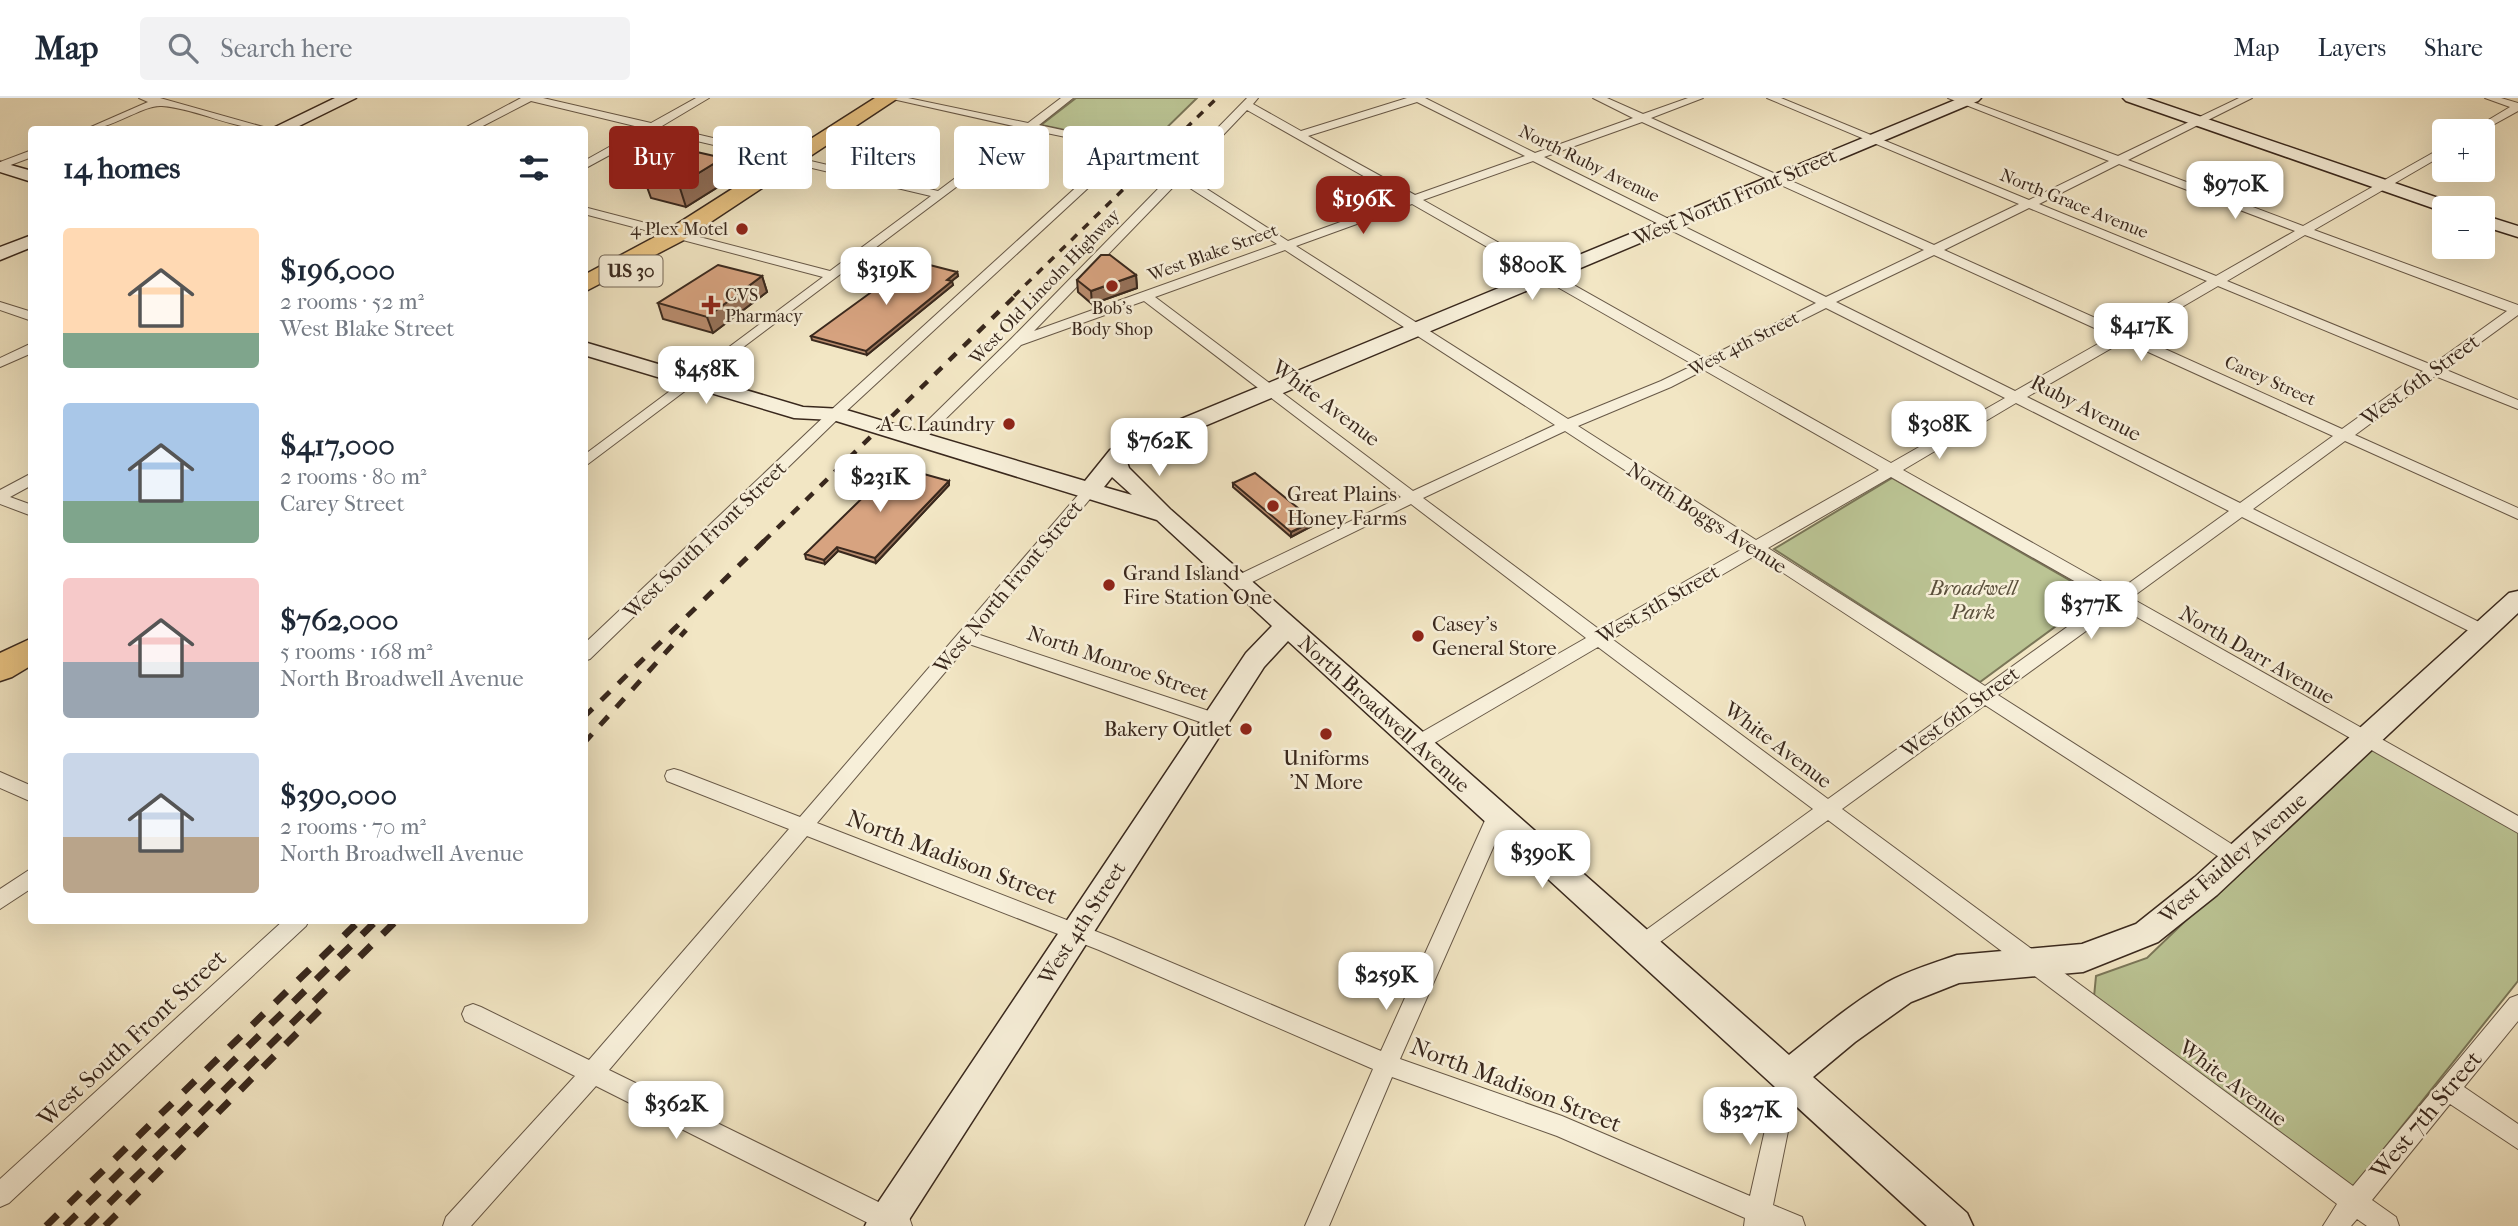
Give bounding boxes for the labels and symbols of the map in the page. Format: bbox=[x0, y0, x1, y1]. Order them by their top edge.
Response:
street label: North Ruby Avenue bbox=[1515, 121, 1663, 207]
street label: West North Front Street bbox=[1629, 143, 1841, 251]
pin: $970K bbox=[2186, 162, 2284, 221]
street label: North Grace Avenue bbox=[1997, 165, 2151, 243]
pin: $196K bbox=[1314, 176, 1412, 236]
street label: West Old Lincoln Highway bbox=[965, 204, 1126, 370]
place label: 4 Plex Motel bbox=[630, 219, 728, 240]
street label: West Blake Street bbox=[1144, 220, 1281, 287]
marker: 4 Plex Motel bbox=[734, 221, 750, 237]
pin: $800K bbox=[1483, 242, 1581, 302]
pin: $319K bbox=[837, 248, 935, 307]
road number: US 30 bbox=[600, 256, 662, 286]
marker: Bob's Body Shop bbox=[1104, 278, 1120, 294]
place label: CVS Pharmacy bbox=[725, 285, 804, 327]
marker: CVS Pharmacy bbox=[703, 297, 719, 313]
place label: Bob's Body Shop bbox=[1071, 298, 1153, 340]
pin: $417K bbox=[2092, 303, 2190, 363]
street label: West 4th Street bbox=[1685, 307, 1803, 381]
street label: West 6th Street bbox=[2356, 329, 2484, 431]
pin: $458K bbox=[657, 346, 755, 406]
street label: Carey Street bbox=[2221, 352, 2319, 411]
street label: White Avenue bbox=[1267, 354, 1385, 451]
street label: Ruby Avenue bbox=[2027, 370, 2145, 446]
pin: $308K bbox=[1890, 402, 1988, 461]
place label: A-C Laundry bbox=[878, 412, 996, 436]
marker: A-C Laundry bbox=[1001, 416, 1017, 432]
pin: $762K bbox=[1110, 418, 1208, 478]
pin: $231K bbox=[831, 454, 929, 514]
street label: West South Front Street bbox=[618, 456, 791, 624]
street label: North Boggs Avenue bbox=[1623, 457, 1791, 579]
place label: Great Plains Honey Farms bbox=[1287, 482, 1407, 530]
street label: West North Front Street bbox=[928, 495, 1088, 679]
marker: Great Plains Honey Farms bbox=[1265, 498, 1281, 514]
street label: West 5th Street bbox=[1592, 559, 1724, 649]
place label: Grand Island Fire Station One bbox=[1123, 561, 1272, 609]
park label: Broadwell Park bbox=[1928, 576, 2020, 624]
marker: Grand Island Fire Station One bbox=[1101, 577, 1117, 593]
pin: $377K bbox=[2042, 582, 2140, 641]
street label: North Darr Avenue bbox=[2175, 601, 2339, 709]
place label: Casey's General Store bbox=[1432, 612, 1557, 660]
street label: North Monroe Street bbox=[1024, 621, 1212, 705]
marker: Casey's General Store bbox=[1410, 628, 1426, 644]
street label: North Broadwell Avenue bbox=[1293, 631, 1475, 797]
street label: West 6th Street bbox=[1896, 661, 2024, 763]
street label: White Avenue bbox=[1719, 696, 1837, 793]
place label: Bakery Outlet bbox=[1104, 717, 1232, 741]
marker: Bakery Outlet bbox=[1238, 721, 1254, 737]
marker: Uniforms 'N More bbox=[1318, 726, 1334, 742]
place label: Uniforms 'N More bbox=[1283, 746, 1369, 794]
street label: West Faidley Avenue bbox=[2154, 788, 2311, 929]
street label: North Madison Street bbox=[843, 804, 1062, 910]
pin: $390K bbox=[1493, 830, 1591, 890]
street label: West 4th Street bbox=[1033, 857, 1131, 989]
street label: West South Front Street bbox=[31, 943, 232, 1133]
pin: $259K bbox=[1337, 953, 1435, 1012]
street label: North Madison Street bbox=[1407, 1032, 1626, 1138]
street label: White Avenue bbox=[2174, 1034, 2292, 1131]
street label: West 7th Street bbox=[2364, 1045, 2488, 1185]
pin: $362K bbox=[627, 1082, 725, 1141]
pin: $327K bbox=[1701, 1088, 1799, 1147]

